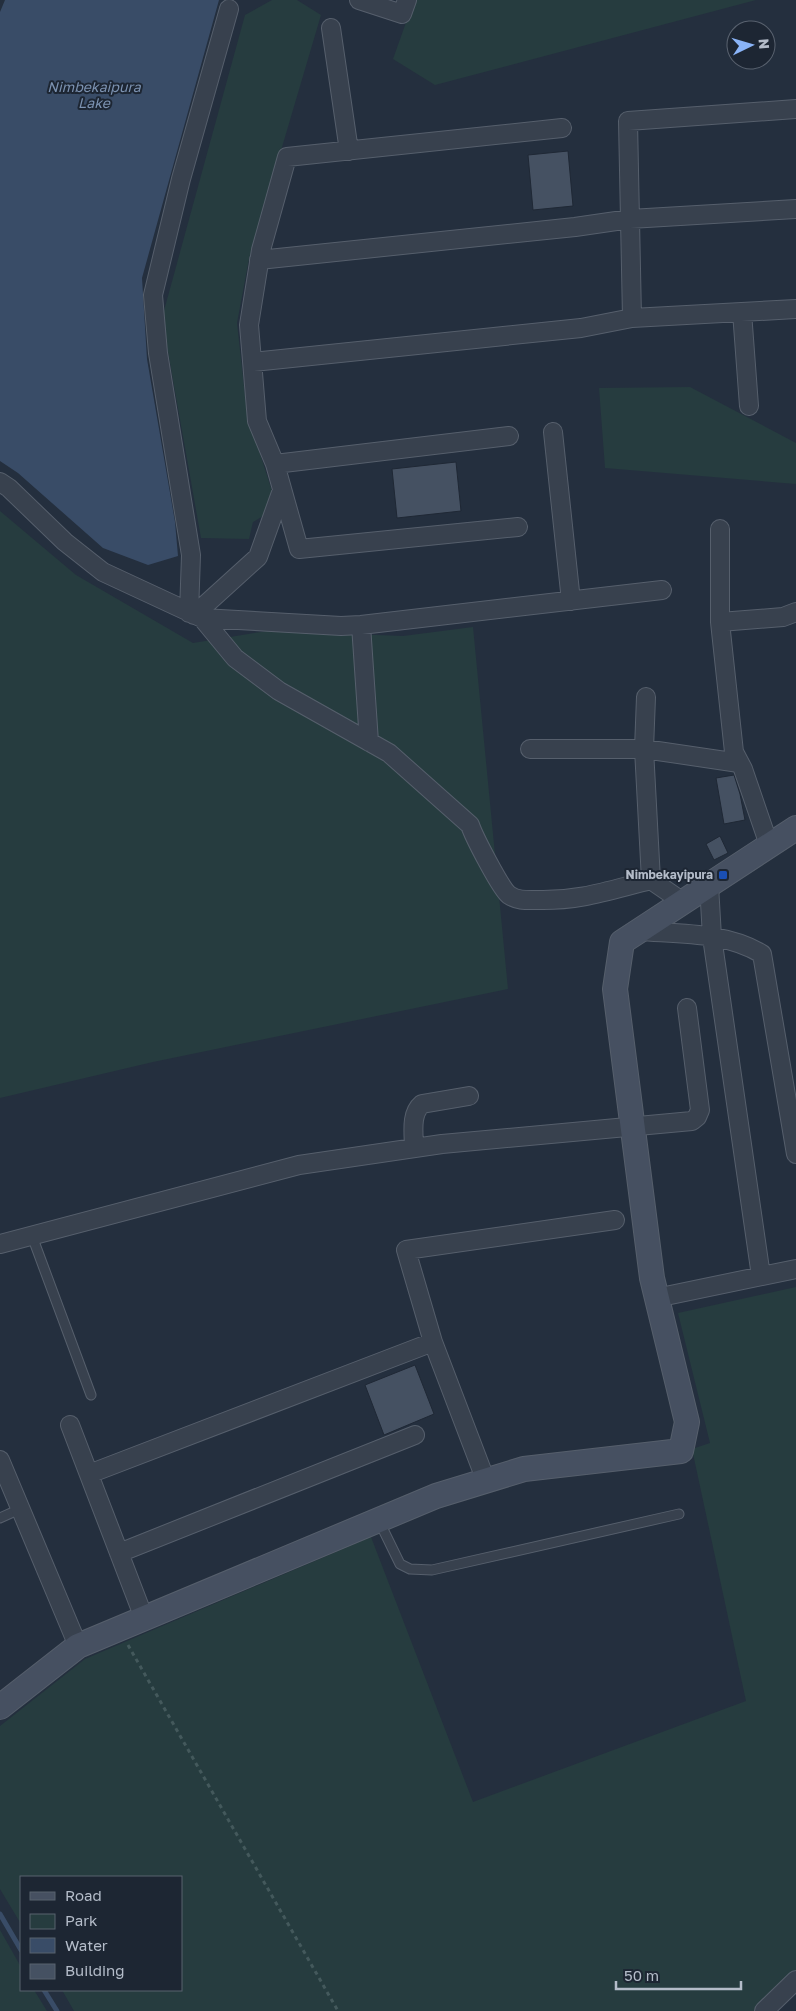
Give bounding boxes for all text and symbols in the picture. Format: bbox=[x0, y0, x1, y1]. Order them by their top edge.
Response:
north arrow bbox=[726, 20, 776, 70]
text: N bbox=[756, 38, 773, 50]
water label: Nimbekaipura Lake bbox=[47, 78, 142, 111]
place label: Nimbekayipura bbox=[626, 867, 713, 882]
marker: Nimbekayipura bbox=[717, 869, 729, 881]
legend bbox=[20, 1876, 182, 1991]
text: Road bbox=[65, 1886, 102, 1904]
text: Park bbox=[65, 1911, 98, 1929]
text: Water bbox=[65, 1936, 108, 1954]
scale bar bbox=[616, 1958, 741, 1990]
text: Building bbox=[65, 1961, 125, 1979]
text: 50 m bbox=[624, 1966, 659, 1984]

